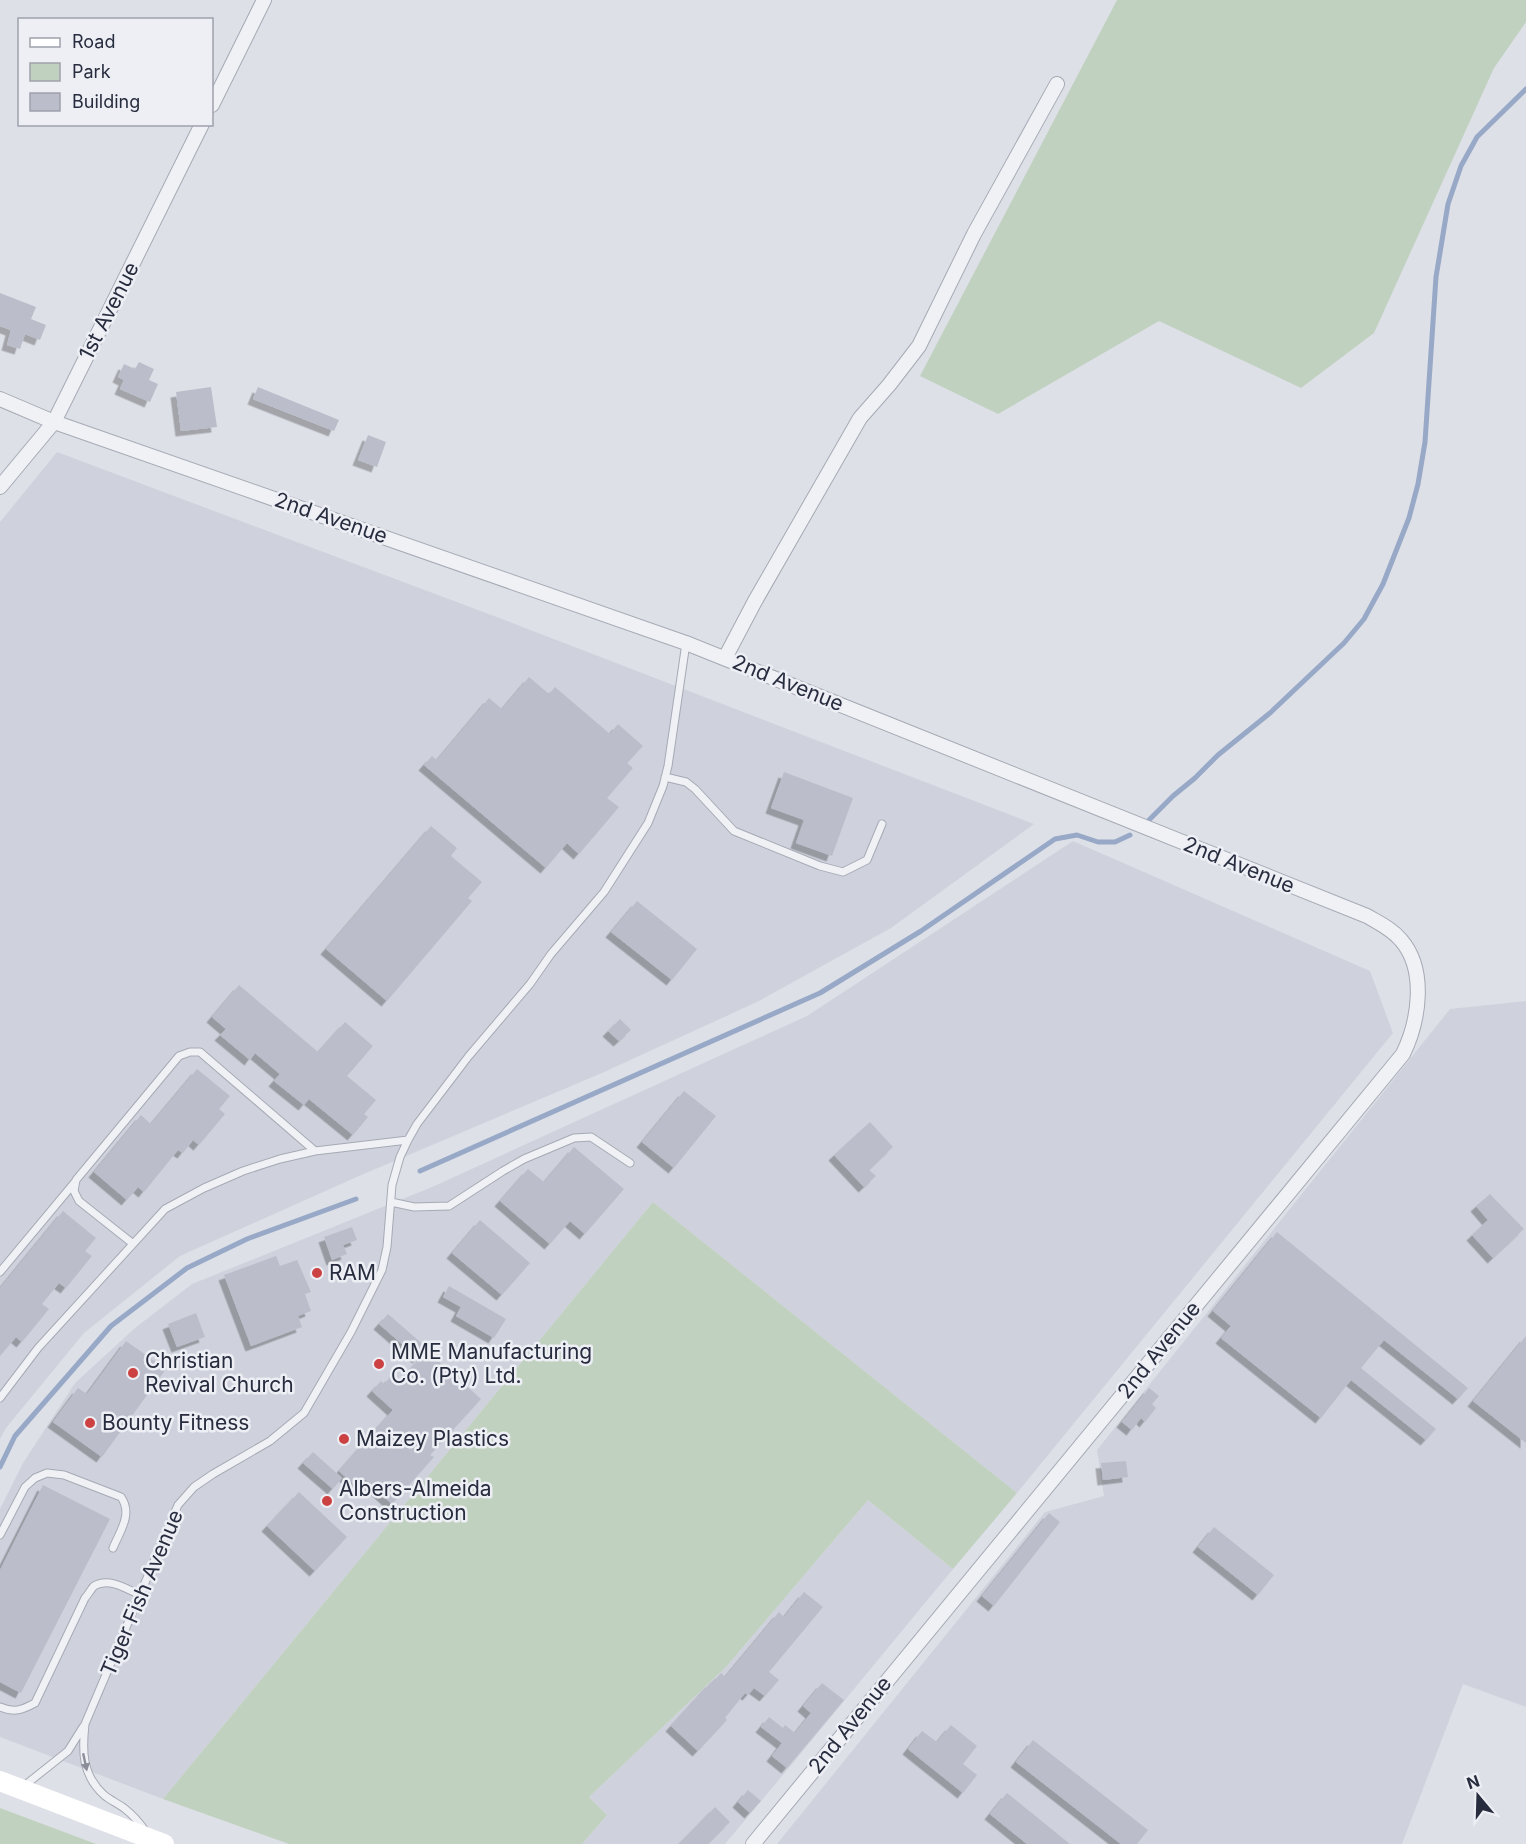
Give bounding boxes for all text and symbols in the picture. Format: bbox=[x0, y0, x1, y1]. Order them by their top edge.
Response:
legend bbox=[18, 18, 213, 126]
text: Road bbox=[72, 31, 115, 52]
text: Park bbox=[72, 61, 111, 82]
text: Building bbox=[72, 91, 140, 112]
street label: 1st Avenue bbox=[73, 258, 144, 364]
street label: 2nd Avenue bbox=[271, 487, 391, 549]
street label: 2nd Avenue bbox=[729, 649, 847, 716]
street label: 2nd Avenue bbox=[1180, 831, 1298, 898]
place label: RAM bbox=[329, 1260, 376, 1285]
marker: RAM bbox=[310, 1266, 324, 1280]
street label: 2nd Avenue bbox=[1112, 1296, 1205, 1403]
place label: MME Manufacturing Co. (Pty) Ltd. bbox=[391, 1339, 592, 1388]
place label: Christian Revival Church bbox=[145, 1348, 294, 1397]
marker: MME Manufacturing Co. (Pty) Ltd. bbox=[372, 1357, 386, 1371]
marker: Christian Revival Church bbox=[126, 1366, 140, 1380]
place label: Bounty Fitness bbox=[102, 1410, 249, 1435]
marker: Bounty Fitness bbox=[83, 1416, 97, 1430]
place label: Maizey Plastics bbox=[356, 1426, 509, 1451]
marker: Maizey Plastics bbox=[337, 1432, 351, 1446]
place label: Albers-Almeida Construction bbox=[339, 1476, 492, 1525]
marker: Albers-Almeida Construction bbox=[320, 1494, 334, 1508]
street label: Tiger Fish Avenue bbox=[95, 1506, 188, 1680]
street label: 2nd Avenue bbox=[803, 1671, 896, 1778]
one-way arrow bbox=[81, 1753, 90, 1772]
north arrow bbox=[1448, 1766, 1508, 1826]
text: N bbox=[1464, 1770, 1482, 1793]

